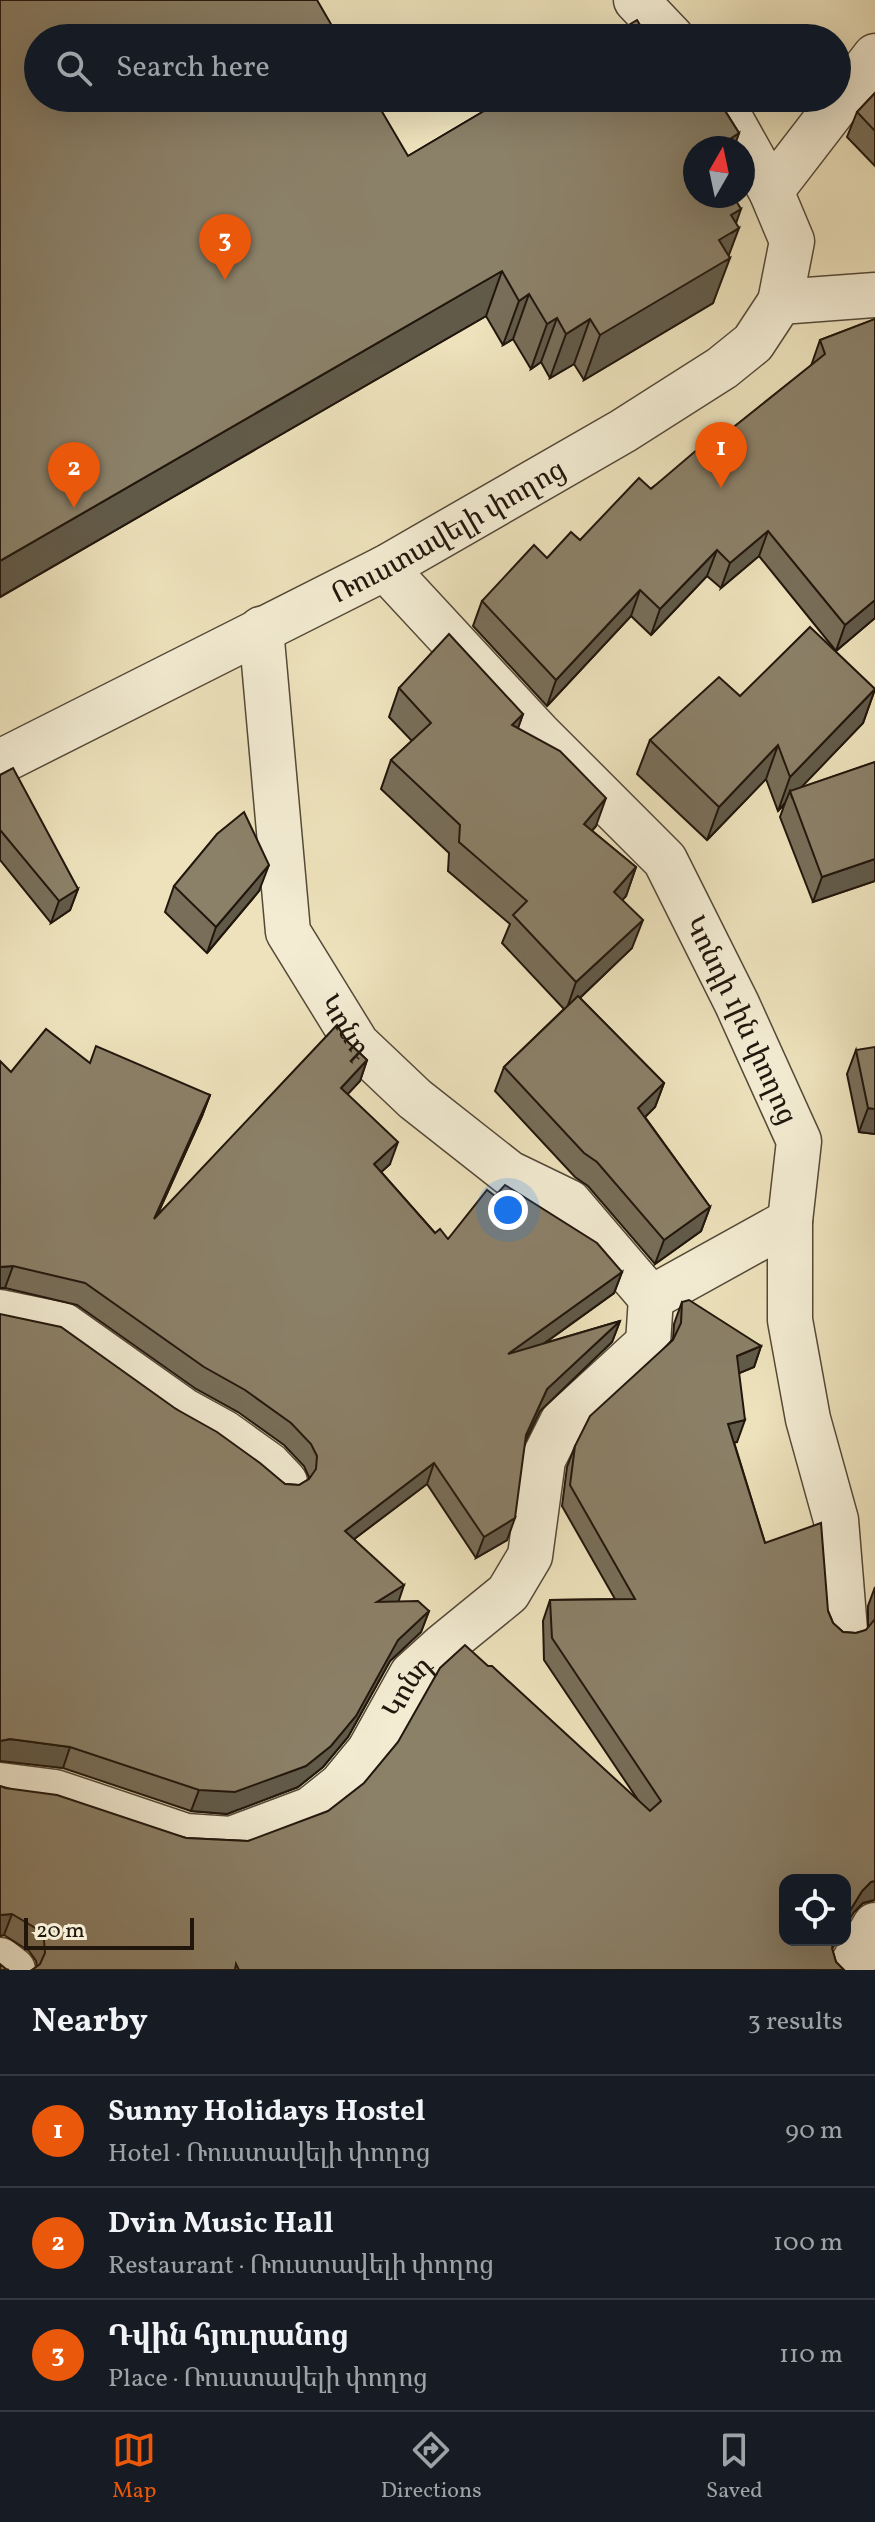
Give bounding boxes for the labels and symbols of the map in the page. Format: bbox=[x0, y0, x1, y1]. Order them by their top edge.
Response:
north arrow bbox=[683, 136, 755, 208]
pin: 3 bbox=[199, 214, 251, 280]
pin: 1 bbox=[695, 422, 747, 488]
pin: 2 bbox=[48, 442, 100, 508]
street label: Ռուստավելի փողոց bbox=[325, 451, 573, 614]
street label: Կոնդի 1ին փողոց bbox=[674, 910, 806, 1131]
street label: Կոնդ bbox=[309, 988, 378, 1068]
your location bbox=[488, 1190, 528, 1230]
street label: Կոնդ bbox=[374, 1647, 442, 1726]
scale bar bbox=[24, 1914, 194, 1950]

